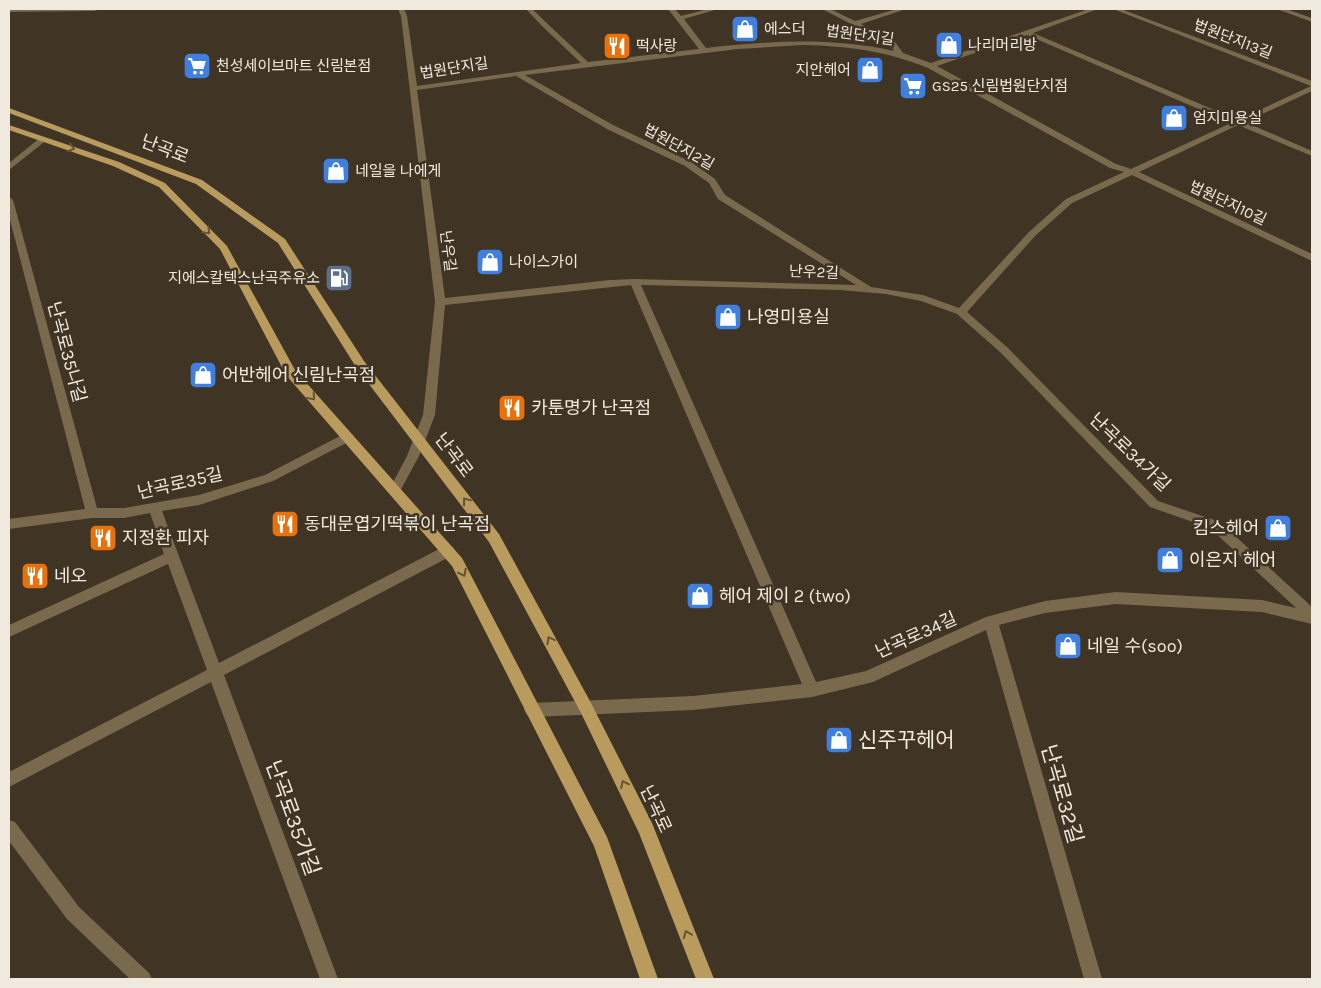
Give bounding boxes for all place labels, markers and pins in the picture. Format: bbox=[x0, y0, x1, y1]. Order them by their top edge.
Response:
shop icon: 에스더 bbox=[730, 14, 760, 44]
place label: 에스더 bbox=[764, 20, 805, 38]
shop icon: 나리머리방 bbox=[934, 30, 964, 60]
restaurant icon: 떡사랑 bbox=[602, 31, 632, 61]
place label: 나리머리방 bbox=[968, 36, 1037, 54]
place label: 떡사랑 bbox=[636, 37, 678, 55]
supermarket icon: 천성세이브마트 신림본점 bbox=[182, 51, 212, 81]
shop icon: 지안헤어 bbox=[855, 55, 885, 85]
place label: 천성세이브마트 신림본점 bbox=[216, 57, 371, 75]
place label: 지안헤어 bbox=[796, 61, 851, 79]
supermarket icon: GS25 신림법원단지점 bbox=[898, 71, 928, 101]
place label: GS25 신림법원단지점 bbox=[932, 77, 1068, 95]
shop icon: 엄지미용실 bbox=[1159, 103, 1189, 133]
place label: 엄지미용실 bbox=[1193, 109, 1262, 127]
shop icon: 네일을 나에게 bbox=[321, 156, 351, 186]
place label: 네일을 나에게 bbox=[355, 162, 441, 180]
shop icon: 나이스가이 bbox=[475, 247, 505, 277]
place label: 나이스가이 bbox=[509, 253, 578, 271]
fuel station icon: 지에스칼텍스난곡주유소 bbox=[324, 263, 354, 293]
place label: 지에스칼텍스난곡주유소 bbox=[168, 269, 320, 287]
shop icon: 나영미용실 bbox=[713, 302, 743, 332]
place label: 나영미용실 bbox=[747, 306, 830, 328]
shop icon: 어반헤어 신림난곡점 bbox=[188, 360, 218, 390]
place label: 어반헤어 신림난곡점 bbox=[222, 364, 375, 386]
restaurant icon: 카툰명가 난곡점 bbox=[497, 393, 527, 423]
place label: 카툰명가 난곡점 bbox=[531, 397, 651, 419]
restaurant icon: 동대문엽기떡볶이 난곡점 bbox=[270, 509, 300, 539]
place label: 동대문엽기떡볶이 난곡점 bbox=[304, 513, 490, 535]
shop icon: 킴스헤어 bbox=[1263, 513, 1293, 543]
place label: 킴스헤어 bbox=[1193, 517, 1259, 539]
restaurant icon: 지정환 피자 bbox=[88, 523, 118, 553]
place label: 지정환 피자 bbox=[122, 527, 210, 549]
shop icon: 이은지 헤어 bbox=[1155, 545, 1185, 575]
place label: 이은지 헤어 bbox=[1189, 549, 1276, 571]
restaurant icon: 네오 bbox=[20, 561, 50, 591]
place label: 네오 bbox=[54, 565, 87, 587]
shop icon: 헤어 제이 2 (two) bbox=[685, 581, 715, 611]
place label: 헤어 제이 2 (two) bbox=[719, 585, 851, 607]
shop icon: 네일 수(soo) bbox=[1053, 631, 1083, 661]
place label: 네일 수(soo) bbox=[1087, 635, 1183, 657]
shop icon: 신주꾸헤어 bbox=[824, 725, 854, 755]
place label: 신주꾸헤어 bbox=[858, 728, 955, 752]

